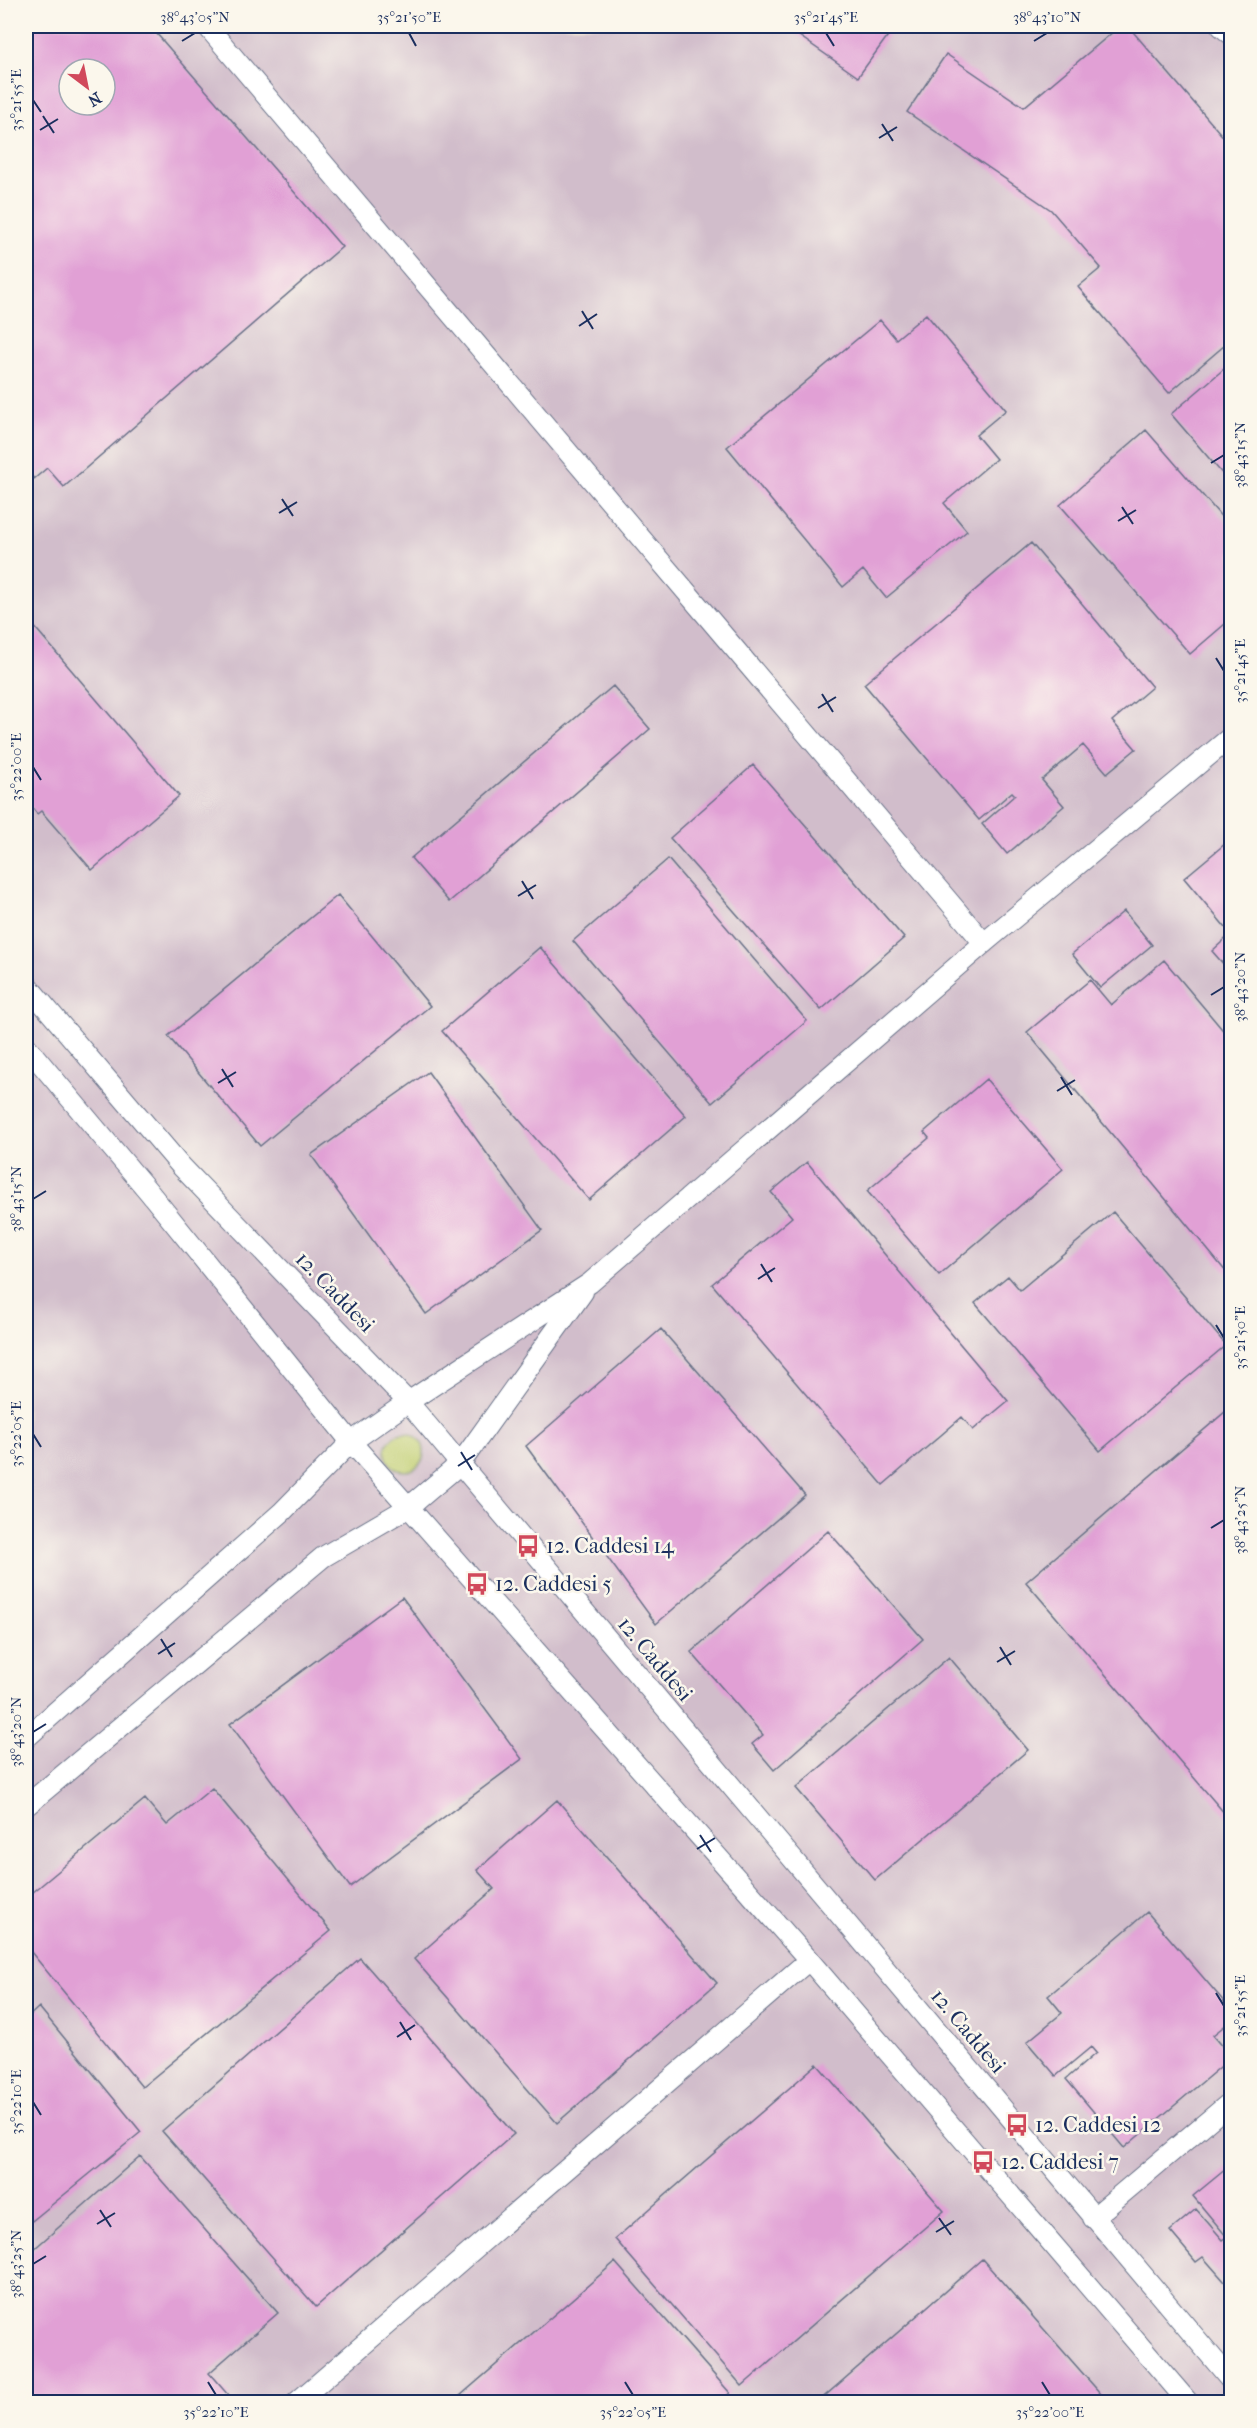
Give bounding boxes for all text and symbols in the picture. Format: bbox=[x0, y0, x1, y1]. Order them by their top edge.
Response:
text: 38°43'05"N bbox=[160, 8, 230, 26]
text: 35°21'50"E bbox=[377, 8, 441, 26]
text: 35°21'45"E bbox=[794, 8, 858, 26]
text: 38°43'10"N bbox=[1013, 8, 1082, 26]
north arrow bbox=[57, 57, 117, 117]
text: 35°21'55"E bbox=[7, 69, 25, 131]
text: N bbox=[84, 88, 105, 111]
text: 38°43'15"N bbox=[1231, 421, 1249, 488]
text: 35°21'45"E bbox=[1231, 639, 1249, 703]
text: 35°22'00"E bbox=[7, 733, 25, 801]
text: 38°43'20"N bbox=[1231, 951, 1249, 1022]
text: 38°43'15"N bbox=[7, 1165, 25, 1232]
street label: 12. Caddesi bbox=[290, 1246, 380, 1338]
text: 35°21'50"E bbox=[1231, 1306, 1249, 1370]
text: 35°22'05"E bbox=[7, 1401, 25, 1467]
text: 38°43'25"N bbox=[1231, 1485, 1249, 1554]
bus stop icon: 12. Caddesi 14 bbox=[515, 1533, 541, 1559]
place label: 12. Caddesi 14 bbox=[546, 1533, 675, 1559]
bus stop icon: 12. Caddesi 5 bbox=[464, 1571, 490, 1597]
place label: 12. Caddesi 5 bbox=[495, 1571, 612, 1597]
street label: 12. Caddesi bbox=[612, 1611, 698, 1707]
text: 38°43'20"N bbox=[7, 1696, 25, 1767]
text: 35°21'55"E bbox=[1231, 1975, 1249, 2037]
street label: 12. Caddesi bbox=[925, 1983, 1011, 2079]
text: 35°22'10"E bbox=[7, 2069, 25, 2135]
bus stop icon: 12. Caddesi 12 bbox=[1004, 2112, 1030, 2138]
place label: 12. Caddesi 12 bbox=[1035, 2112, 1161, 2138]
bus stop icon: 12. Caddesi 7 bbox=[970, 2149, 996, 2175]
place label: 12. Caddesi 7 bbox=[1001, 2149, 1119, 2175]
text: 38°43'25"N bbox=[7, 2229, 25, 2298]
text: 35°22'10"E bbox=[183, 2403, 249, 2421]
text: 35°22'05"E bbox=[600, 2403, 666, 2421]
text: 35°22'00"E bbox=[1016, 2403, 1084, 2421]

